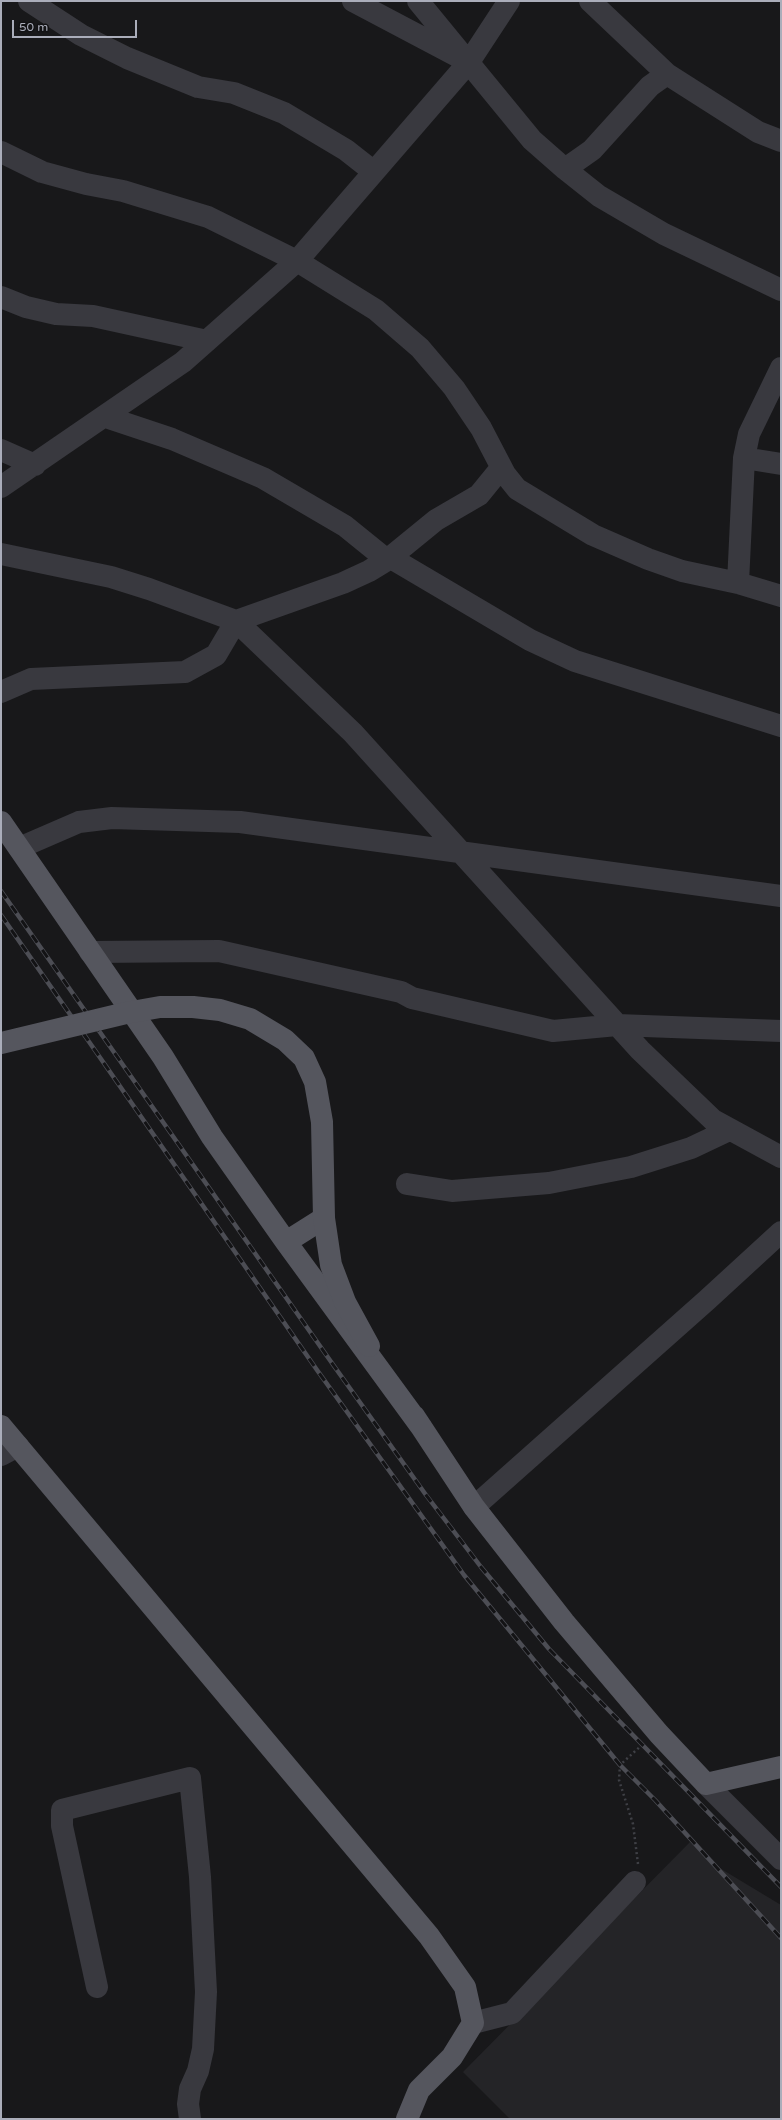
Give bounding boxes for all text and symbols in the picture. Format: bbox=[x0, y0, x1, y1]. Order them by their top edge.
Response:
scale bar bbox=[14, 12, 139, 38]
text: 50 m bbox=[19, 20, 48, 34]

